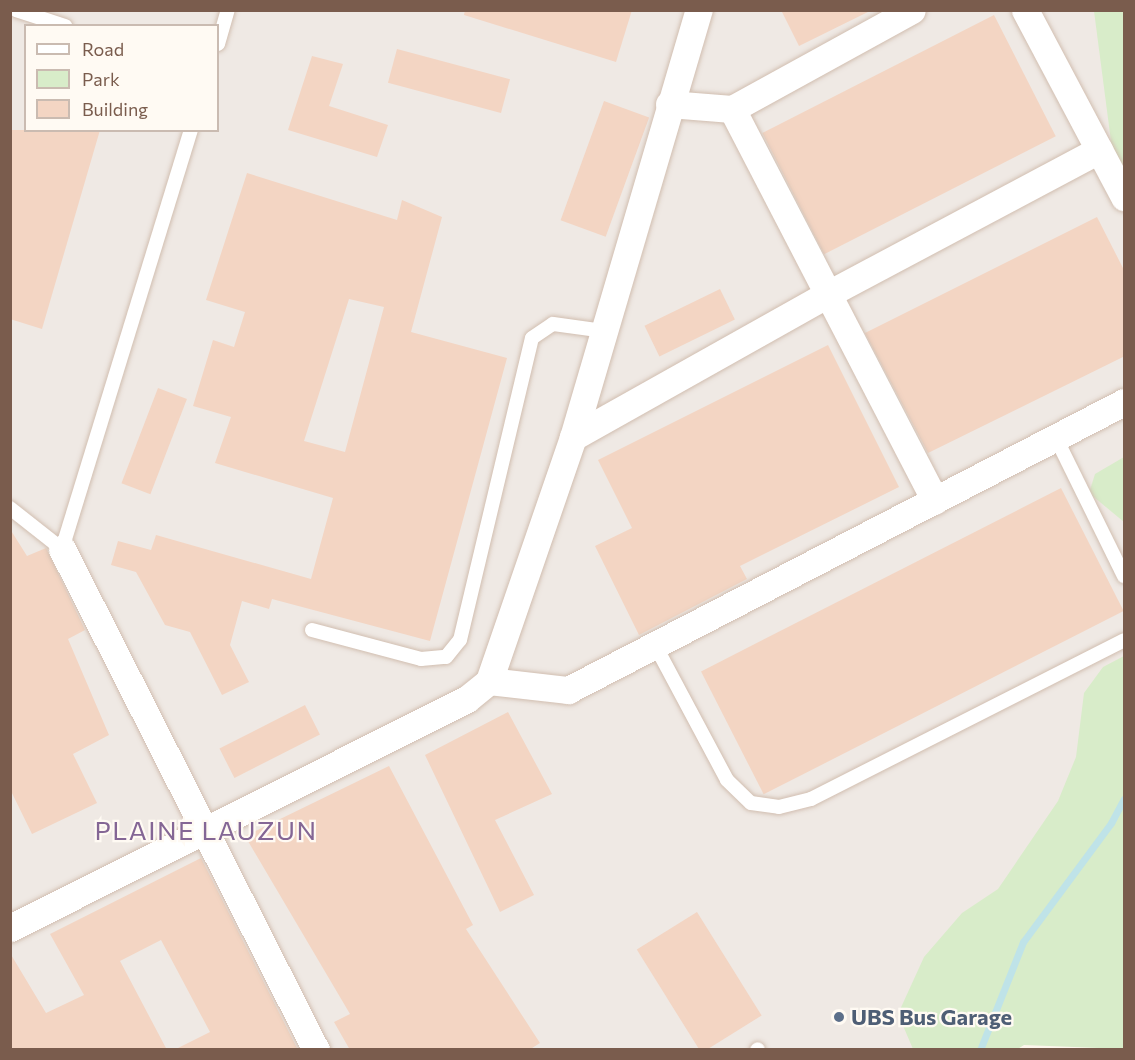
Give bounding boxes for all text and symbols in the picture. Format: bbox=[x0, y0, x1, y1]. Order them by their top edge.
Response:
legend bbox=[24, 24, 219, 132]
text: Road bbox=[82, 38, 124, 60]
text: Park bbox=[82, 68, 120, 90]
text: Building bbox=[82, 98, 148, 120]
district label: PLAINE LAUZUN bbox=[94, 814, 318, 846]
place label: UBS Bus Garage bbox=[851, 1004, 1012, 1030]
marker: UBS Bus Garage bbox=[832, 1010, 846, 1024]

